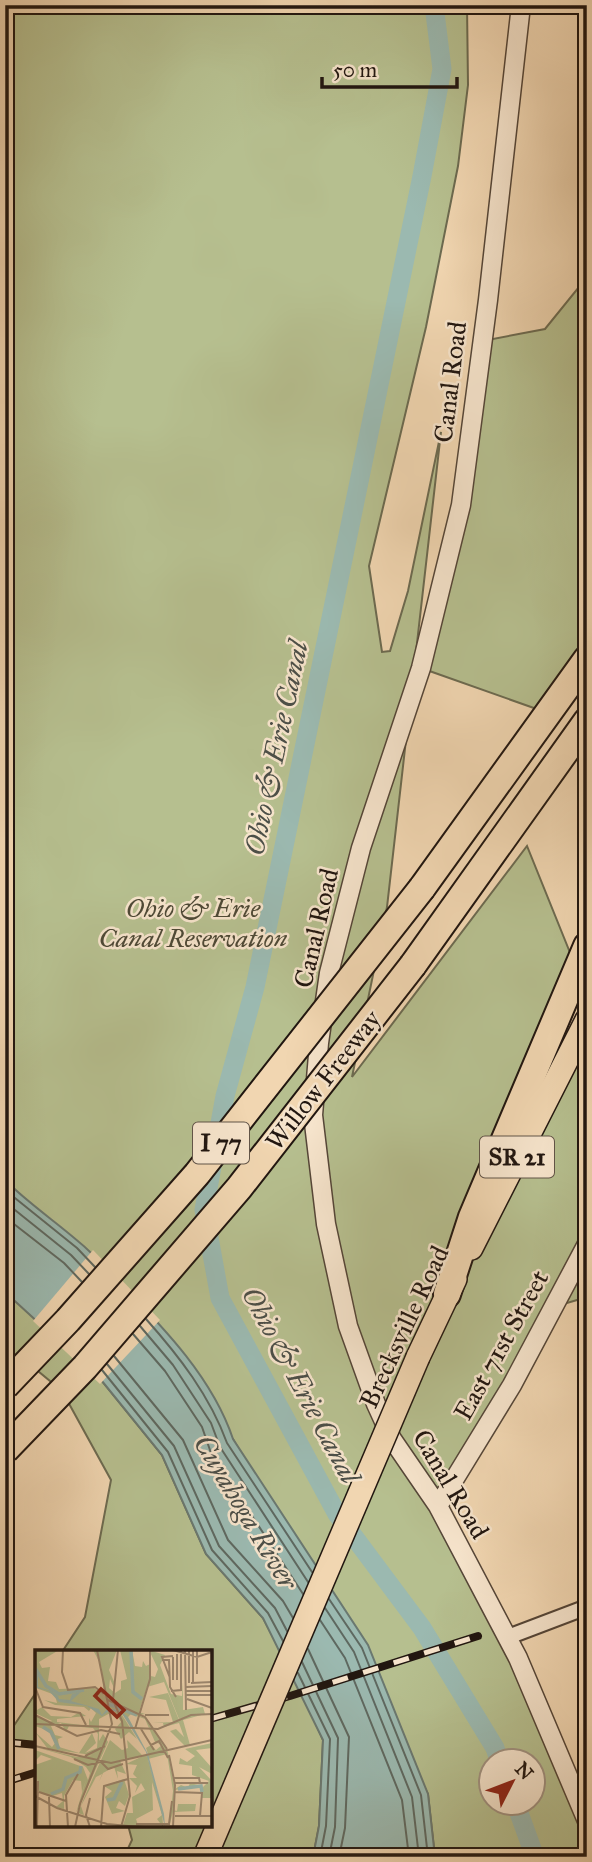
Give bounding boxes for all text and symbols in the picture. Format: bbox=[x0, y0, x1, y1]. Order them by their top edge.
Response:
scale bar bbox=[322, 46, 457, 90]
text: 50 m bbox=[333, 57, 378, 83]
street label: Canal Road bbox=[427, 320, 473, 444]
water label: Ohio & Erie Canal bbox=[236, 635, 316, 858]
street label: Canal Road bbox=[287, 865, 345, 991]
park label: Ohio & Erie Canal Reservation bbox=[99, 892, 288, 954]
street label: Willow Freeway bbox=[258, 1003, 388, 1156]
road number: I 77 bbox=[193, 1122, 249, 1163]
road number: SR 21 bbox=[480, 1136, 554, 1177]
street label: Brecksville Road bbox=[352, 1241, 456, 1413]
street label: East 71st Street bbox=[447, 1264, 555, 1426]
water label: Ohio & Erie Canal bbox=[234, 1281, 369, 1492]
street label: Canal Road bbox=[406, 1424, 496, 1544]
water label: Cuyahoga River bbox=[186, 1428, 307, 1597]
inset map bbox=[35, 1650, 212, 1827]
north arrow bbox=[476, 1746, 546, 1816]
text: N bbox=[510, 1757, 538, 1785]

